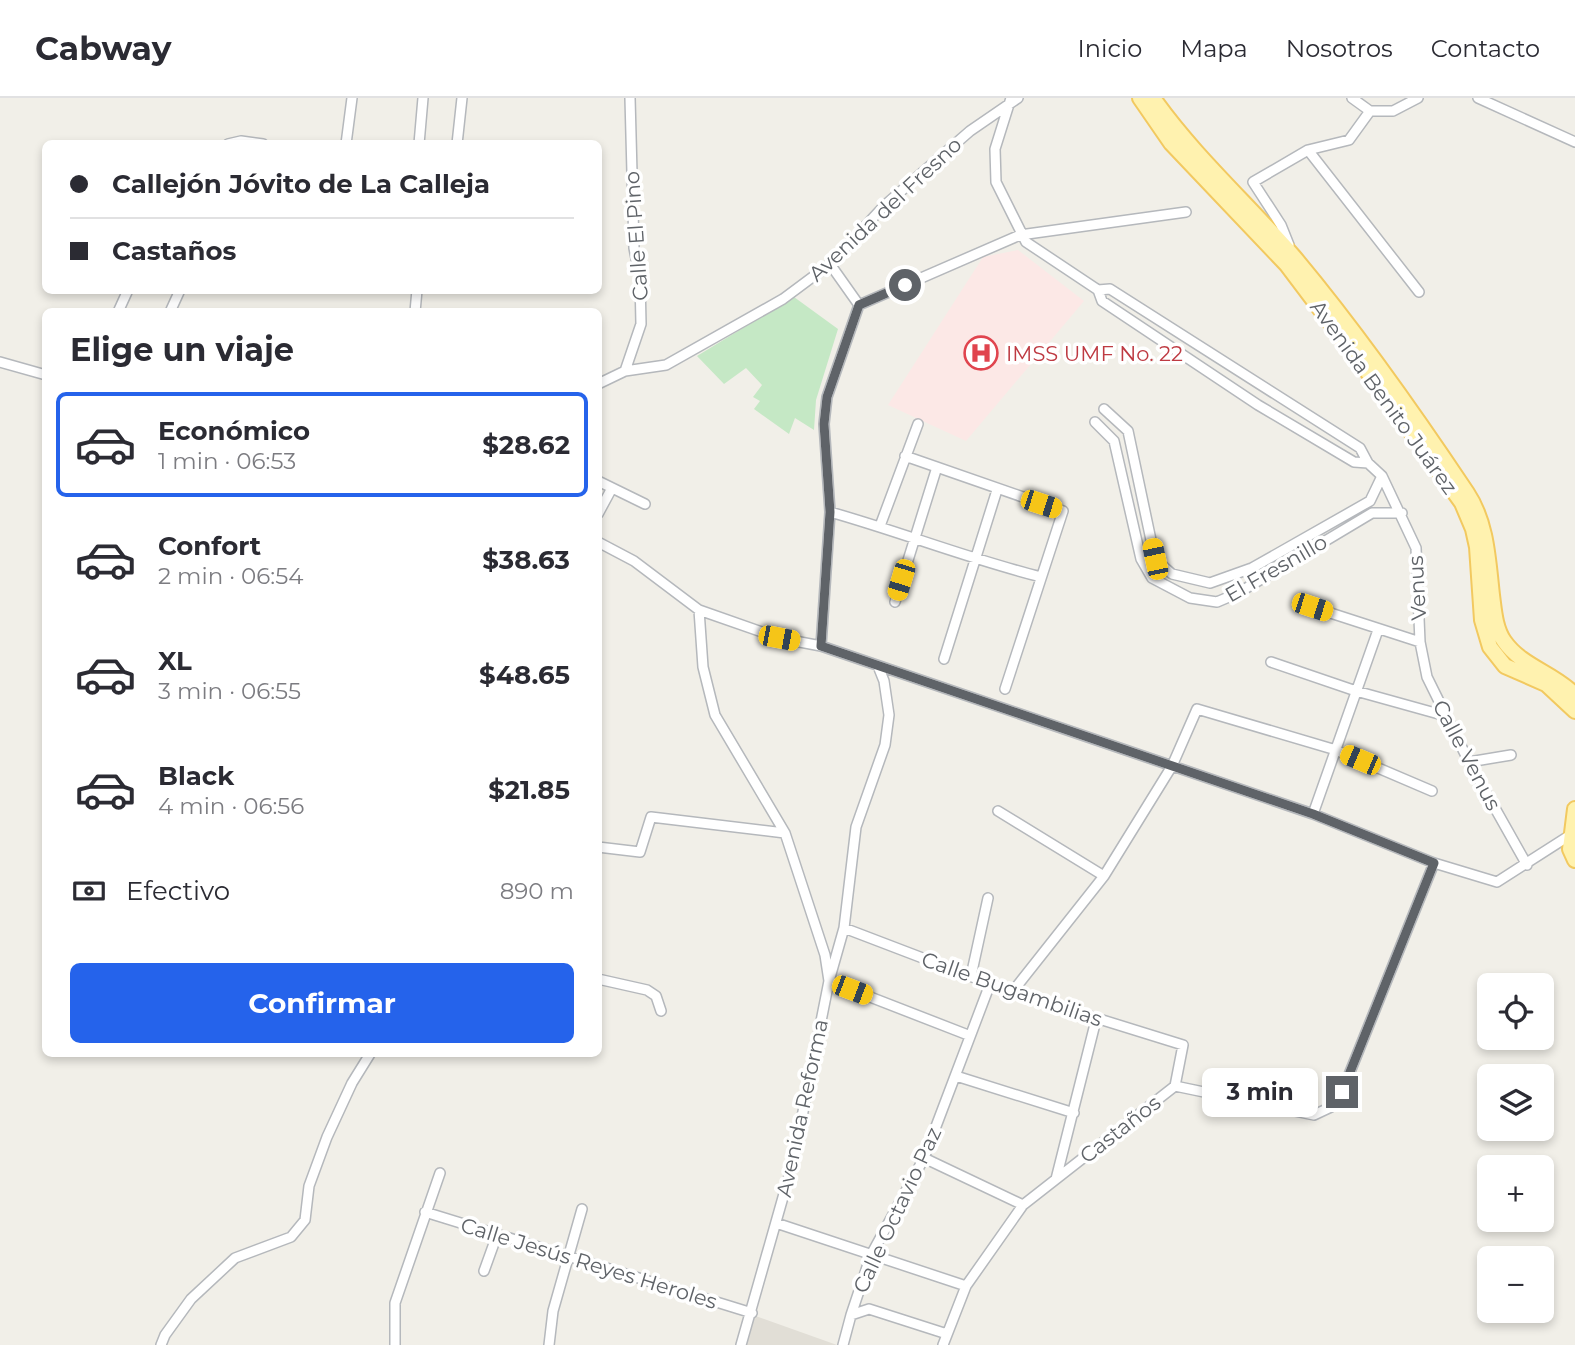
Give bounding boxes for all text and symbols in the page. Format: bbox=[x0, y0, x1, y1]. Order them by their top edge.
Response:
text: Cabway bbox=[35, 28, 171, 68]
text: Inicio bbox=[1077, 34, 1142, 63]
text: Mapa bbox=[1180, 34, 1248, 63]
text: Nosotros bbox=[1286, 34, 1393, 63]
text: Contacto bbox=[1431, 34, 1540, 63]
street label: Avenida del Fresno bbox=[803, 132, 967, 286]
text: Callejón Jóvito de La Calleja bbox=[112, 168, 490, 200]
street label: Calle El Pino bbox=[619, 170, 653, 302]
text: Castaños bbox=[112, 235, 236, 267]
route start bbox=[889, 269, 921, 301]
street label: Avenida Benito Juárez bbox=[1305, 295, 1463, 499]
text: Elige un viaje bbox=[70, 330, 294, 369]
hospital icon: IMSS UMF No. 22 bbox=[962, 334, 1000, 372]
place label: IMSS UMF No. 22 bbox=[1006, 341, 1183, 366]
icon: car bbox=[74, 413, 137, 476]
text: Económico bbox=[158, 415, 310, 447]
text: $28.62 bbox=[482, 429, 570, 461]
text: 1 min · 06:53 bbox=[158, 447, 296, 475]
car bbox=[1018, 488, 1065, 520]
icon: car bbox=[74, 528, 137, 591]
street label: El Fresnillo bbox=[1221, 529, 1331, 607]
text: Confort bbox=[158, 530, 261, 562]
car bbox=[1141, 536, 1170, 582]
text: $38.63 bbox=[482, 544, 570, 576]
street label: Venus bbox=[1403, 555, 1431, 621]
car bbox=[885, 557, 918, 603]
text: 2 min · 06:54 bbox=[158, 562, 303, 590]
car bbox=[1289, 591, 1336, 623]
car bbox=[757, 624, 802, 652]
icon: car bbox=[74, 643, 137, 706]
text: XL bbox=[158, 645, 192, 677]
text: $48.65 bbox=[479, 659, 570, 691]
text: 3 min · 06:55 bbox=[158, 677, 301, 705]
street label: Calle Venus bbox=[1427, 696, 1507, 814]
car bbox=[1337, 742, 1384, 778]
icon: car bbox=[74, 758, 137, 821]
text: Black bbox=[158, 760, 234, 792]
text: $21.85 bbox=[488, 774, 570, 806]
text: 4 min · 06:56 bbox=[158, 792, 304, 820]
icon: cash bbox=[70, 872, 108, 910]
text: Efectivo bbox=[126, 875, 230, 907]
text: 890 m bbox=[500, 877, 574, 905]
street label: Calle Bugambilias bbox=[918, 946, 1106, 1032]
button: Confirmar bbox=[70, 963, 574, 1043]
car bbox=[829, 973, 876, 1007]
map controls bbox=[1477, 973, 1554, 1323]
button: locate bbox=[1477, 973, 1554, 1050]
street label: Avenida Reforma bbox=[771, 1017, 833, 1199]
button: layers bbox=[1477, 1064, 1554, 1141]
callout: 3 min bbox=[1202, 1068, 1318, 1116]
route end bbox=[1326, 1076, 1358, 1108]
text: 3 min bbox=[1226, 1078, 1294, 1106]
street label: Castaños bbox=[1075, 1090, 1165, 1168]
street label: Calle Octavio Paz bbox=[848, 1123, 946, 1297]
button: + bbox=[1477, 1155, 1554, 1232]
street label: Calle Jesús Reyes Heroles bbox=[458, 1212, 720, 1314]
button: − bbox=[1477, 1246, 1554, 1323]

